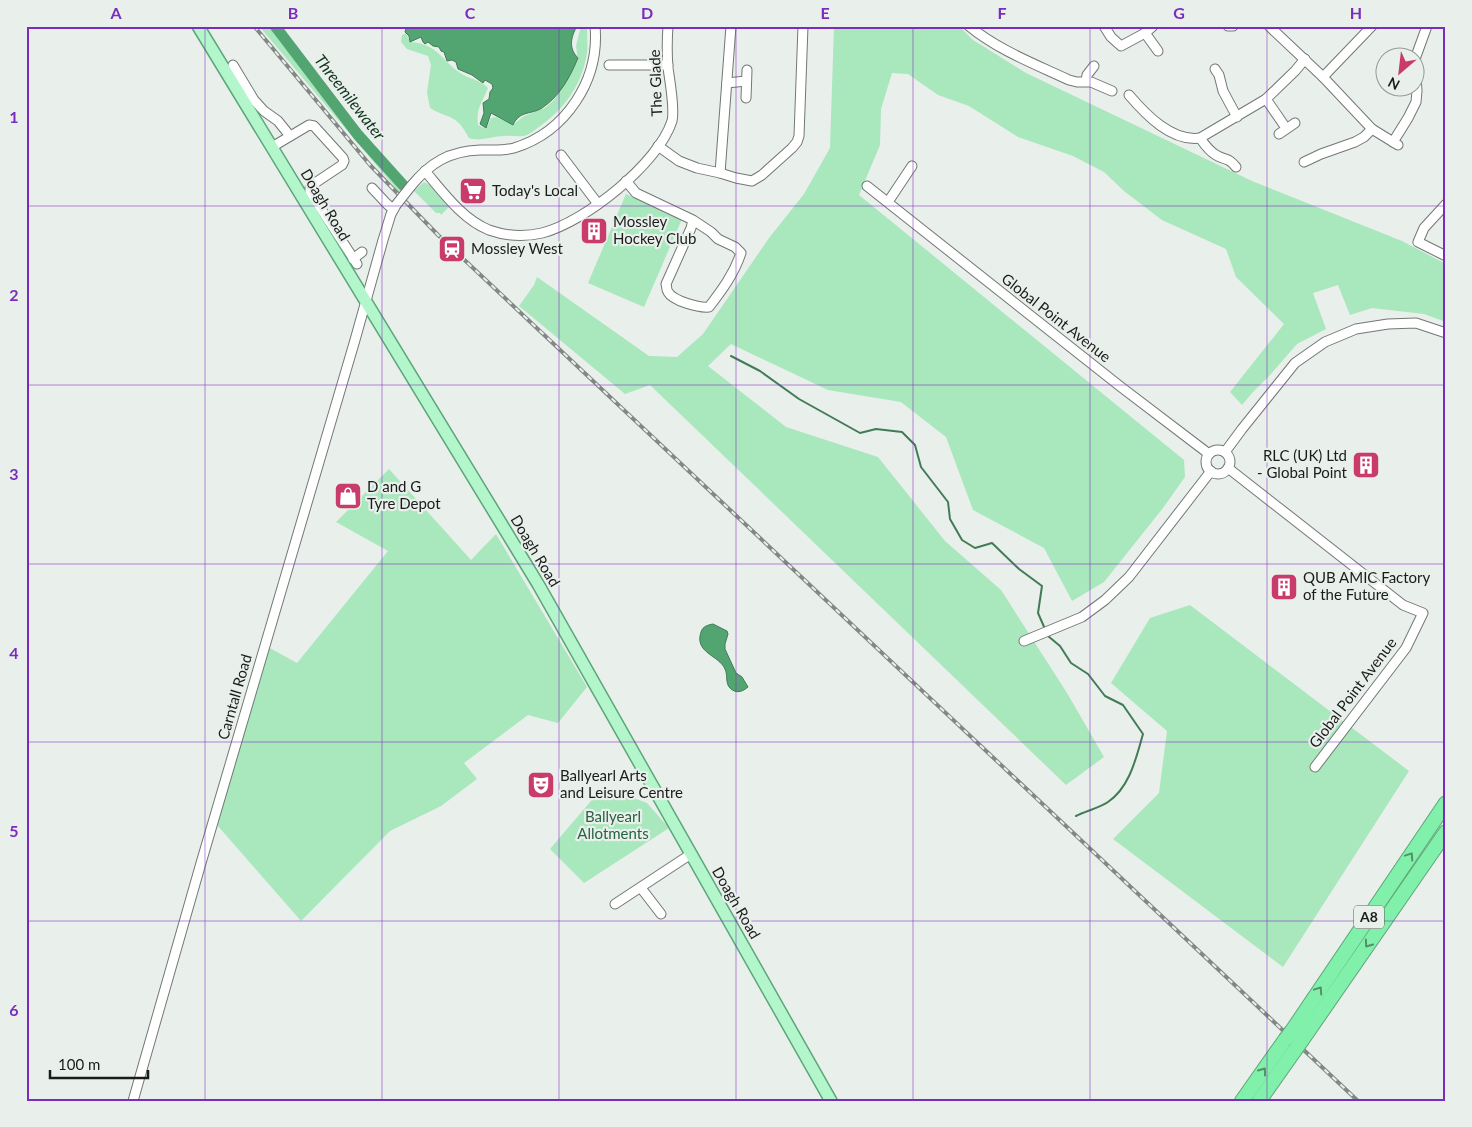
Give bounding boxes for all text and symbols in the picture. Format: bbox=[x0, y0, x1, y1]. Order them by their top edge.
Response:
text: A bbox=[109, 3, 122, 22]
text: B bbox=[288, 3, 298, 22]
text: C bbox=[465, 3, 476, 22]
text: D bbox=[641, 3, 653, 22]
text: E bbox=[820, 3, 830, 22]
text: F bbox=[997, 3, 1007, 22]
text: G bbox=[1173, 3, 1185, 22]
text: H bbox=[1350, 3, 1362, 22]
north arrow bbox=[1374, 48, 1424, 98]
street label: The Glade bbox=[645, 49, 665, 117]
water label: Threemilewater bbox=[311, 50, 390, 144]
text: N bbox=[1385, 74, 1402, 94]
text: 1 bbox=[9, 107, 19, 126]
street label: Doagh Road bbox=[297, 165, 354, 244]
supermarket icon: Today's Local bbox=[458, 176, 488, 206]
place label: Today's Local bbox=[492, 181, 578, 199]
place label: Mossley Hockey Club bbox=[613, 212, 696, 247]
building icon: Mossley Hockey Club bbox=[579, 216, 609, 246]
station icon: Mossley West bbox=[437, 234, 467, 264]
place label: Mossley West bbox=[471, 239, 564, 257]
street label: Global Point Avenue bbox=[998, 269, 1115, 365]
text: 2 bbox=[9, 285, 19, 304]
place label: RLC (UK) Ltd - Global Point bbox=[1257, 446, 1348, 481]
building icon: RLC (UK) Ltd - Global Point bbox=[1351, 450, 1381, 480]
text: 3 bbox=[9, 464, 19, 483]
place label: D and G Tyre Depot bbox=[367, 477, 441, 512]
shop icon: D and G Tyre Depot bbox=[333, 481, 363, 511]
street label: Doagh Road bbox=[507, 511, 564, 590]
place label: QUB AMIC Factory of the Future bbox=[1303, 568, 1431, 603]
building icon: QUB AMIC Factory of the Future bbox=[1269, 572, 1299, 602]
street label: Global Point Avenue bbox=[1305, 634, 1400, 751]
text: 4 bbox=[9, 643, 19, 662]
street label: Carntall Road bbox=[213, 652, 255, 742]
place label: Ballyearl Arts and Leisure Centre bbox=[560, 766, 683, 801]
theatre icon: Ballyearl Arts and Leisure Centre bbox=[526, 770, 556, 800]
park label: Ballyearl Allotments bbox=[577, 807, 649, 842]
text: 5 bbox=[9, 821, 19, 840]
one-way arrow bbox=[1404, 852, 1413, 861]
street label: Doagh Road bbox=[709, 863, 765, 942]
road number: A8 bbox=[1354, 906, 1384, 929]
one-way arrow bbox=[1365, 939, 1374, 948]
one-way arrow bbox=[1313, 987, 1322, 996]
text: 6 bbox=[9, 1000, 19, 1019]
scale bar bbox=[50, 1047, 148, 1079]
text: 100 m bbox=[58, 1055, 100, 1073]
one-way arrow bbox=[1257, 1067, 1266, 1076]

